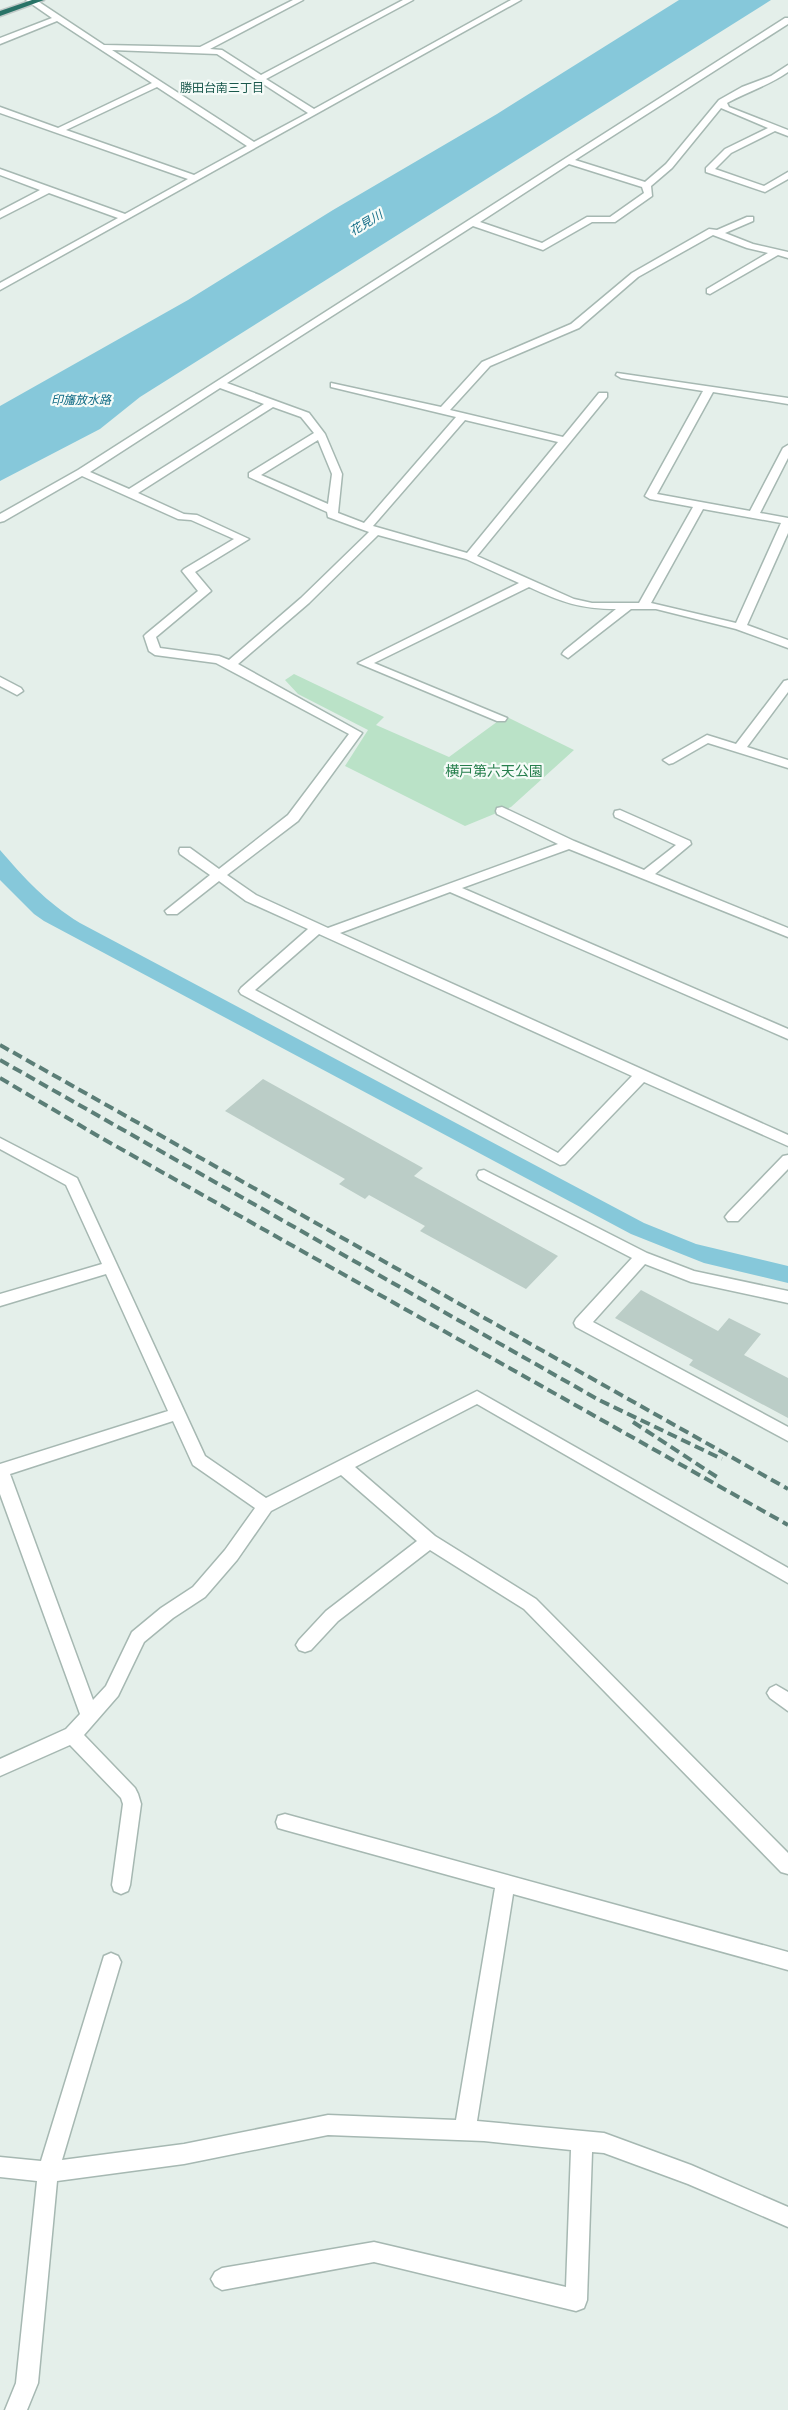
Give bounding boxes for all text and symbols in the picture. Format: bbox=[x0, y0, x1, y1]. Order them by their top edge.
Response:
district label: 勝田台南三丁目 bbox=[180, 81, 264, 95]
water label: 花見川 bbox=[347, 207, 387, 238]
water label: 印旛放水路 bbox=[51, 393, 112, 407]
park label: 横戸第六天公園 bbox=[445, 763, 543, 779]

